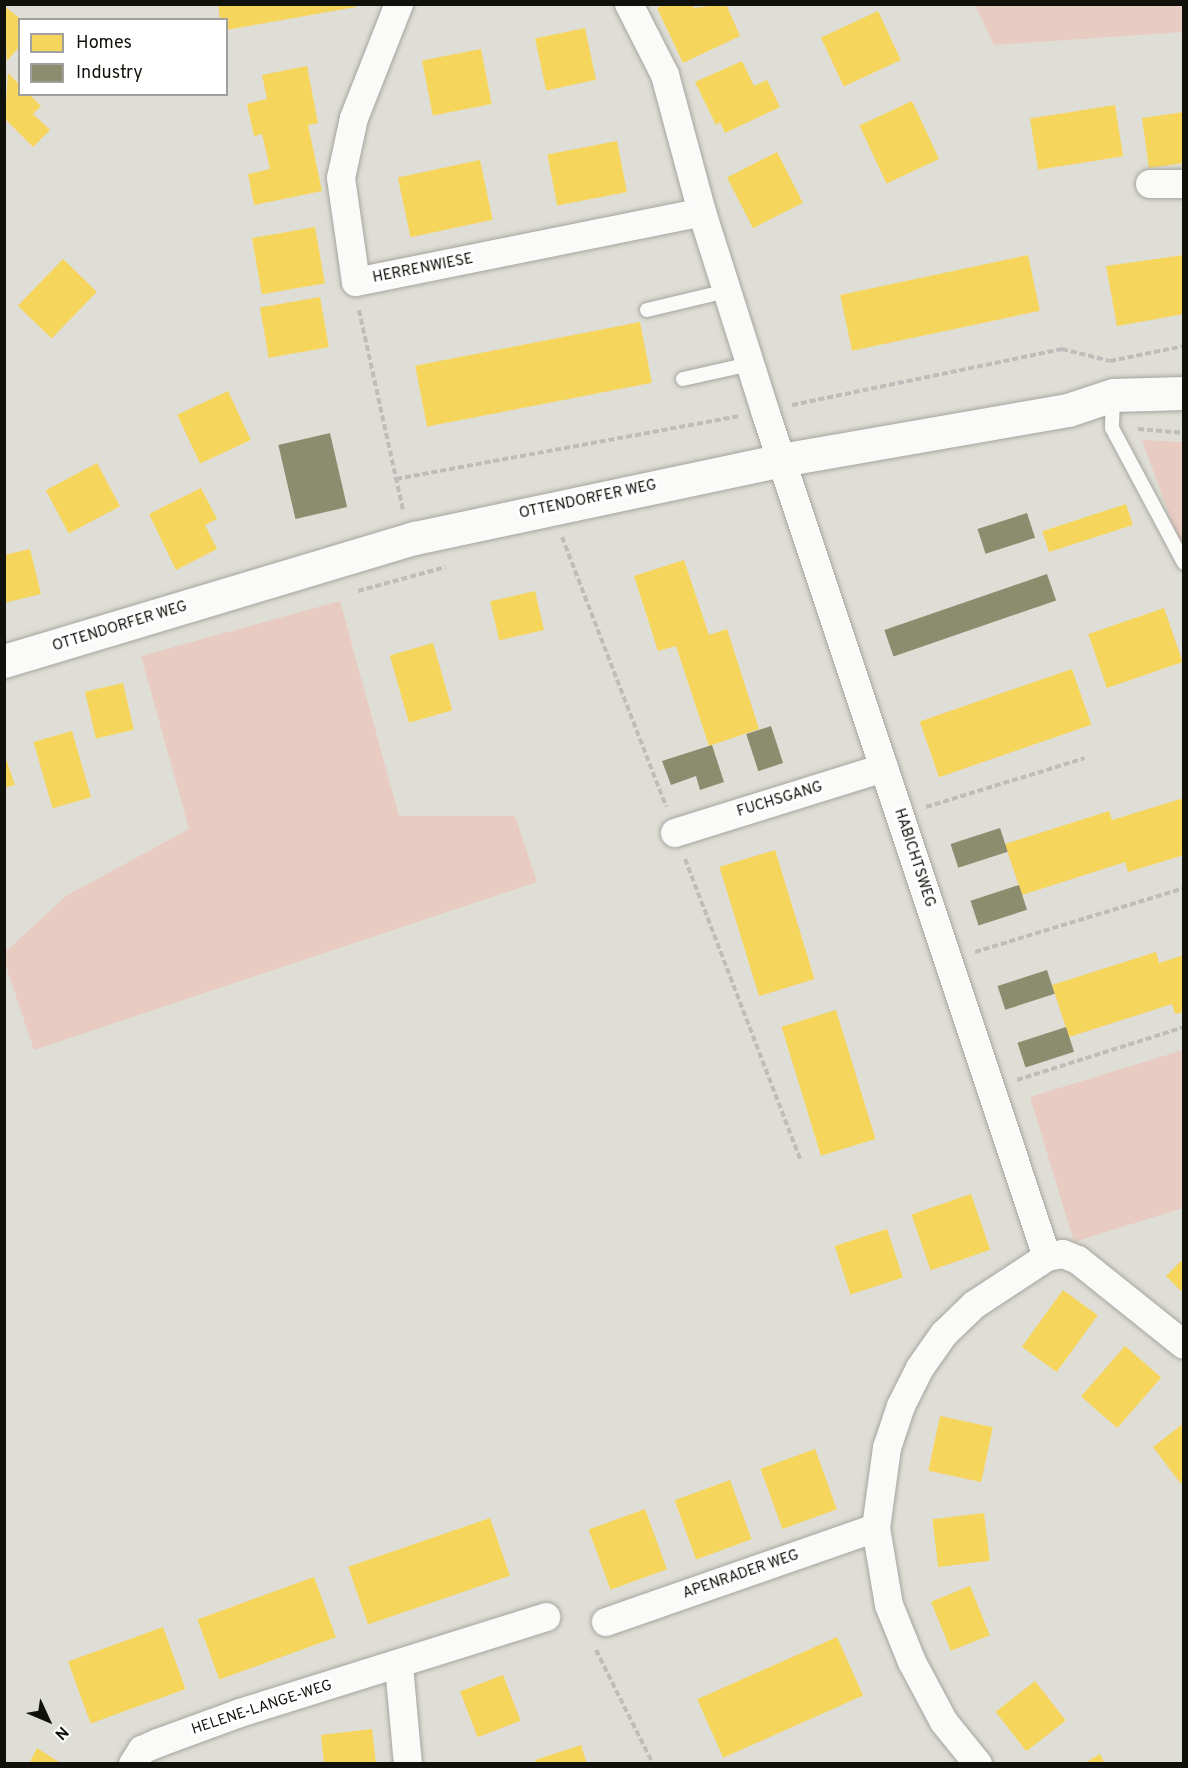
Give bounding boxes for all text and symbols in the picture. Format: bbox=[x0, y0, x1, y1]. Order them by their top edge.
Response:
legend bbox=[18, 18, 228, 96]
text: Homes bbox=[76, 32, 132, 55]
text: Industry bbox=[76, 62, 143, 85]
street label: HERRENWIESE bbox=[371, 250, 475, 288]
street label: OTTENDORFER WEG bbox=[517, 477, 659, 523]
street label: OTTENDORFER WEG bbox=[50, 598, 190, 656]
street label: FUCHSGANG bbox=[735, 778, 825, 822]
street label: HABICHTSWEG bbox=[890, 806, 938, 910]
street label: APENRADER WEG bbox=[680, 1547, 802, 1603]
street label: HELENE-LANGE-WEG bbox=[189, 1677, 335, 1739]
north arrow bbox=[18, 1690, 78, 1750]
text: N bbox=[50, 1721, 72, 1744]

